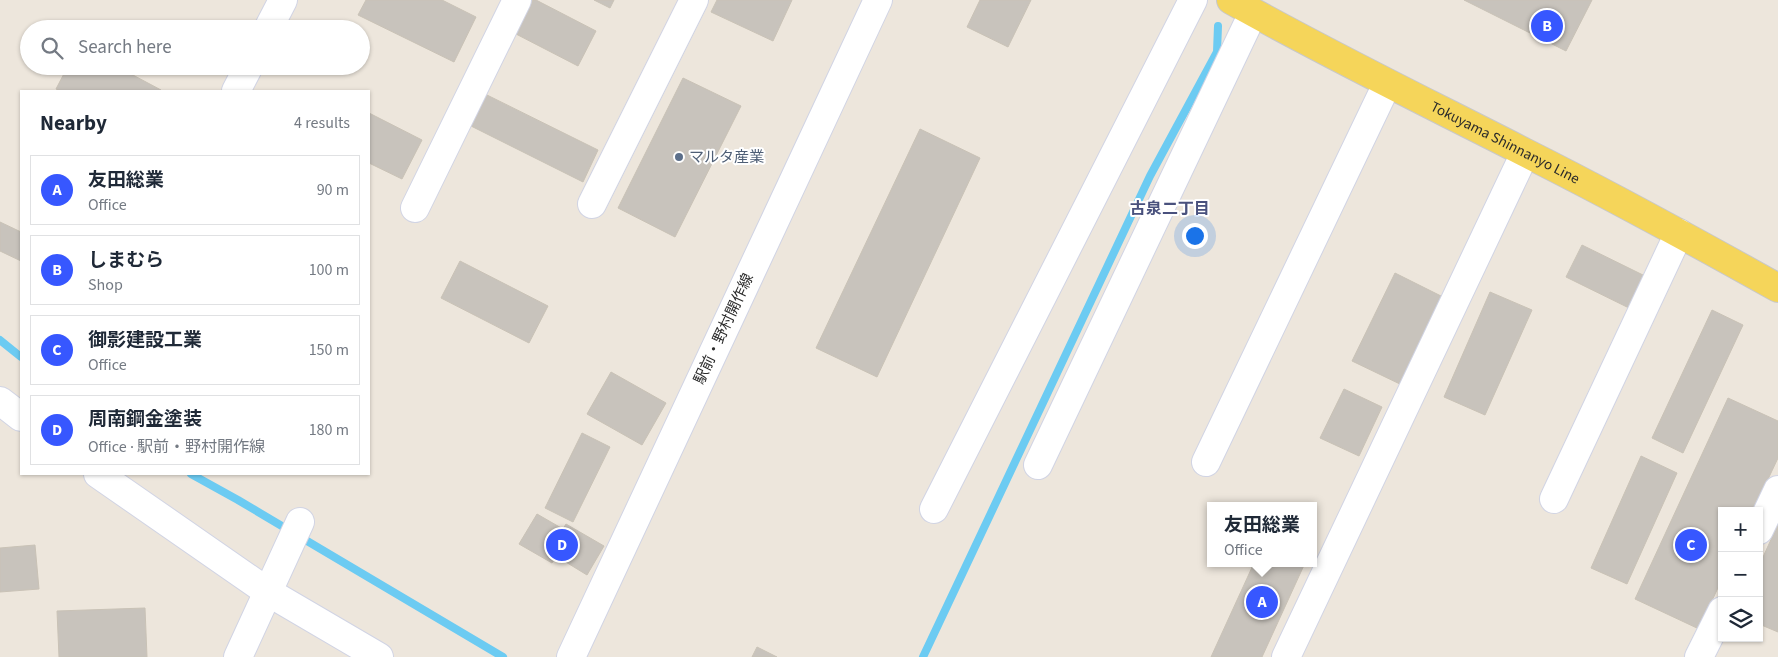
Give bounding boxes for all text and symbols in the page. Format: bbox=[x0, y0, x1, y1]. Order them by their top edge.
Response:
pin: B bbox=[1531, 7, 1563, 45]
search box bbox=[20, 20, 370, 75]
icon: search bbox=[38, 34, 66, 62]
text: Search here bbox=[78, 34, 172, 61]
street label: Tokuyama Shinnanyo Line bbox=[1427, 96, 1583, 189]
text: Nearby bbox=[40, 108, 107, 138]
text: 4 results bbox=[294, 112, 350, 134]
place label: マルタ産業 bbox=[689, 147, 764, 168]
marker: マルタ産業 bbox=[673, 151, 685, 163]
text: 友田総業 bbox=[88, 167, 164, 194]
text: A bbox=[52, 179, 62, 201]
text: 90 m bbox=[317, 179, 349, 201]
text: Office bbox=[88, 194, 127, 216]
district label: 古泉二丁目 bbox=[1130, 198, 1210, 220]
your location bbox=[1182, 223, 1208, 249]
text: しまむら bbox=[88, 247, 164, 274]
text: B bbox=[52, 259, 62, 281]
text: 100 m bbox=[309, 259, 349, 281]
street label: 駅前・野村開作線 bbox=[689, 270, 759, 388]
text: Shop bbox=[88, 274, 123, 296]
text: 御影建設工業 bbox=[88, 327, 202, 354]
text: C bbox=[52, 339, 62, 361]
text: 150 m bbox=[309, 339, 349, 361]
text: Office bbox=[88, 354, 127, 376]
text: 周南鋼金塗装 bbox=[88, 406, 202, 433]
text: D bbox=[52, 419, 62, 441]
text: 180 m bbox=[309, 419, 349, 441]
text: Office · 駅前・野村開作線 bbox=[88, 436, 265, 458]
popup bbox=[1207, 502, 1317, 567]
map controls bbox=[1718, 507, 1763, 642]
button: + bbox=[1718, 507, 1763, 552]
text: 友田総業 bbox=[1224, 512, 1300, 539]
pin: D bbox=[546, 526, 578, 564]
pin: C bbox=[1675, 526, 1707, 564]
text: Office bbox=[1224, 539, 1263, 561]
button: − bbox=[1718, 552, 1763, 597]
pin: A bbox=[1246, 583, 1278, 621]
button: layers bbox=[1718, 597, 1763, 642]

